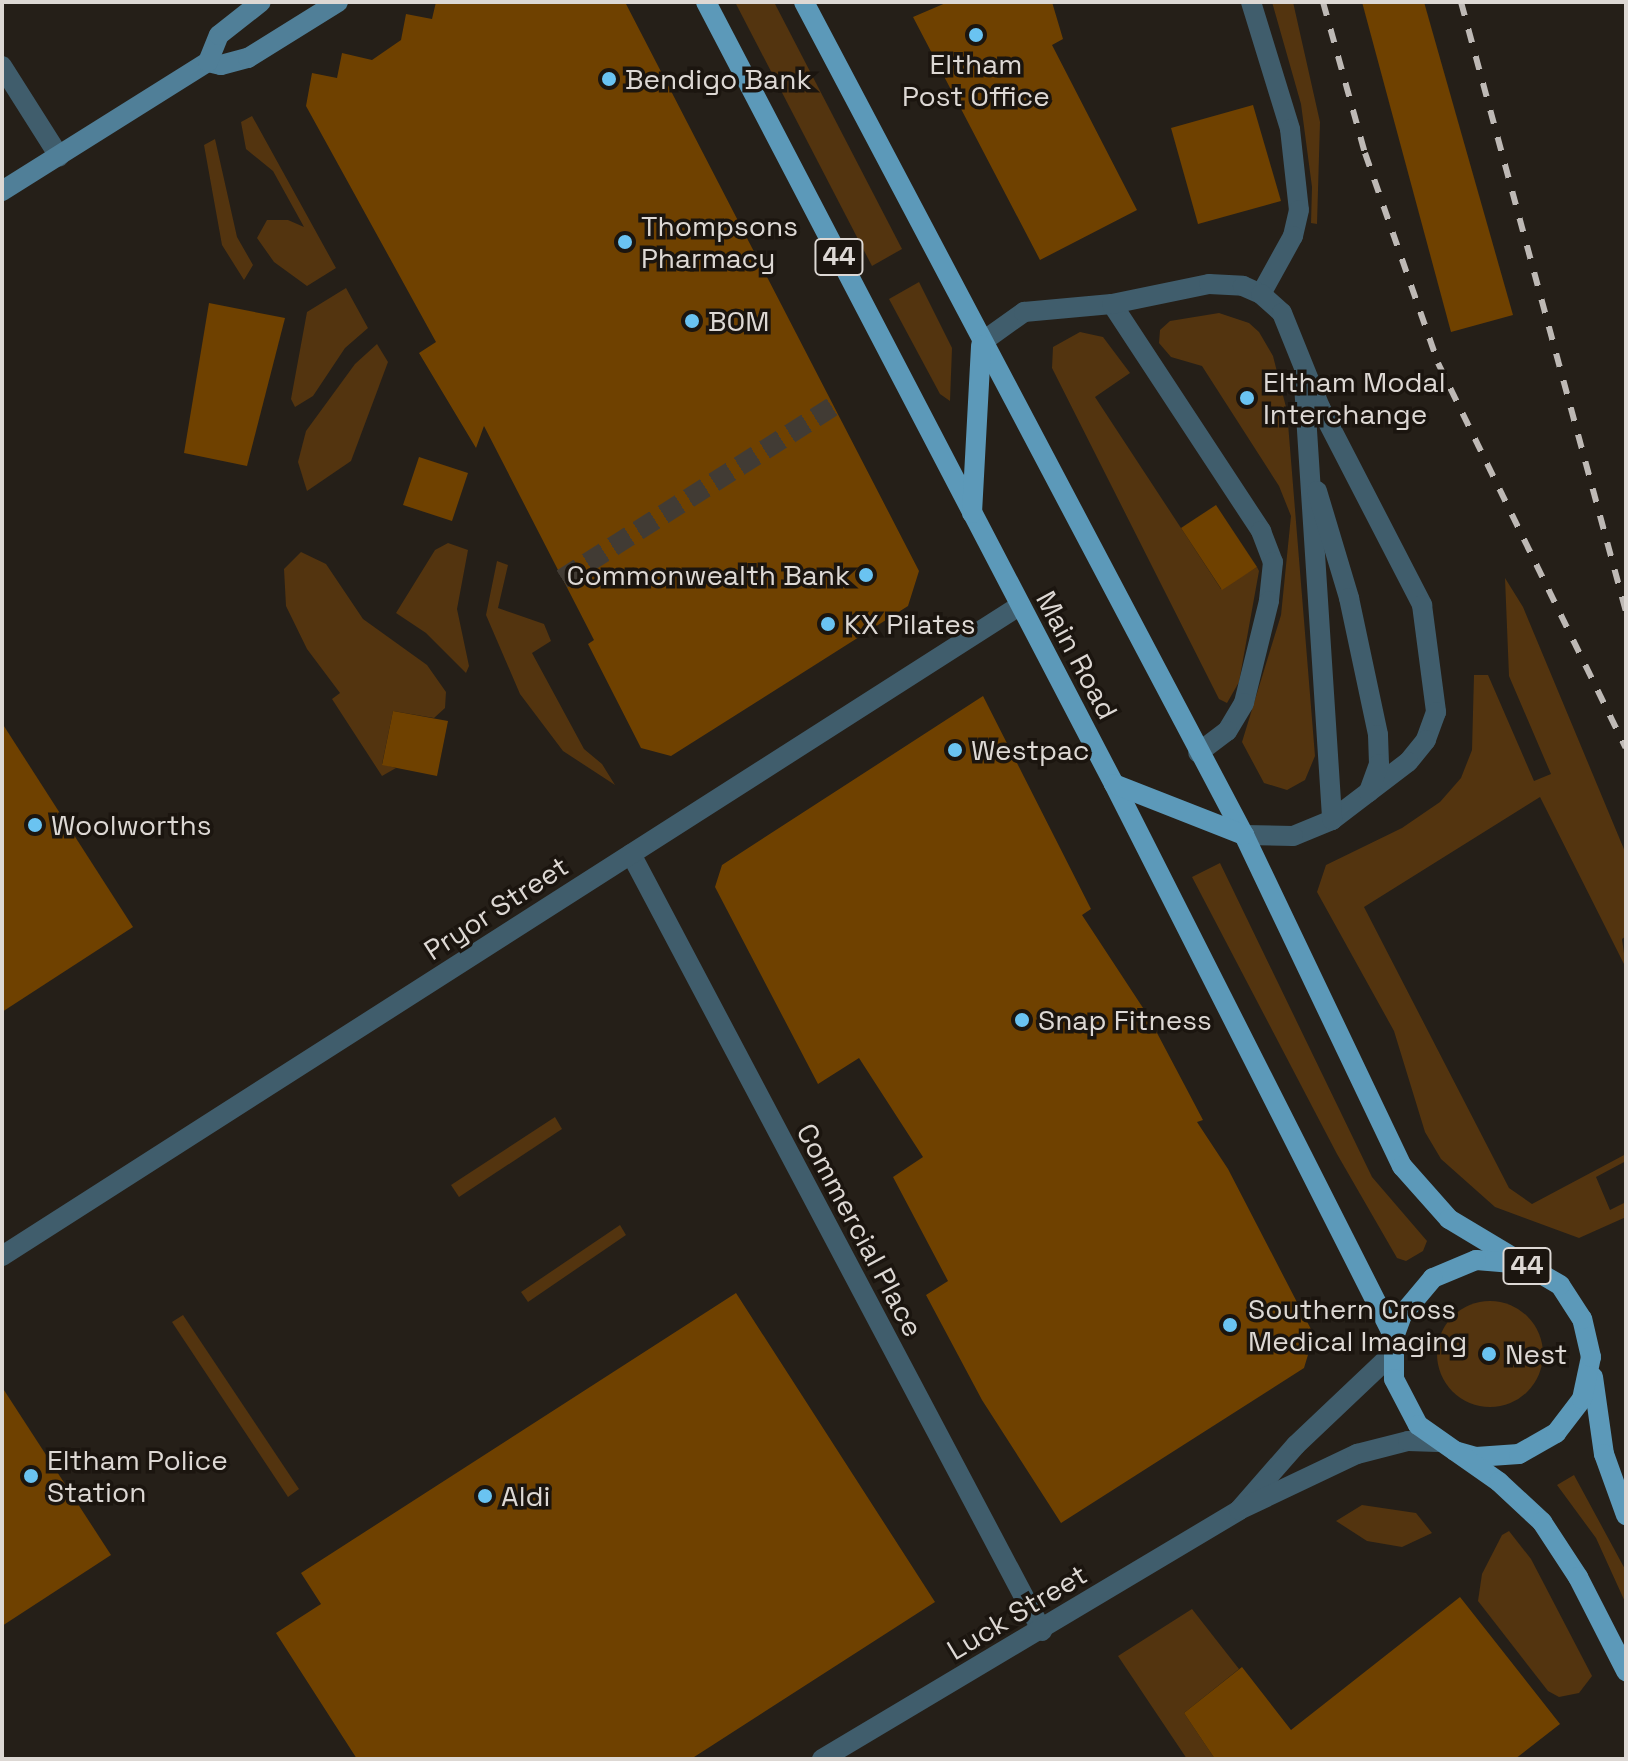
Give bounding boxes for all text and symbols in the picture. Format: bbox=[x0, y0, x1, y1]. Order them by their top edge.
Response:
marker: Eltham Post Office bbox=[967, 26, 985, 44]
place label: Eltham Post Office bbox=[902, 47, 1050, 113]
place label: Bendigo Bank bbox=[625, 62, 811, 96]
marker: Bendigo Bank bbox=[600, 70, 618, 88]
place label: Thompsons Pharmacy bbox=[641, 209, 798, 275]
marker: Thompsons Pharmacy bbox=[616, 233, 634, 251]
road number: 44 bbox=[813, 235, 865, 279]
place label: BOM bbox=[708, 304, 769, 338]
marker: BOM bbox=[683, 312, 701, 330]
place label: Eltham Modal Interchange bbox=[1263, 365, 1446, 431]
marker: Eltham Modal Interchange bbox=[1238, 389, 1256, 407]
place label: Commonwealth Bank bbox=[566, 558, 850, 592]
marker: Commonwealth Bank bbox=[857, 566, 875, 584]
street label: Main Road bbox=[1029, 585, 1125, 725]
place label: KX Pilates bbox=[844, 607, 976, 641]
marker: KX Pilates bbox=[819, 615, 837, 633]
place label: Westpac bbox=[971, 733, 1090, 767]
marker: Westpac bbox=[946, 741, 964, 759]
place label: Woolworths bbox=[51, 808, 211, 842]
marker: Woolworths bbox=[26, 816, 44, 834]
street label: Pryor Street bbox=[418, 849, 574, 967]
place label: Snap Fitness bbox=[1038, 1003, 1212, 1037]
marker: Snap Fitness bbox=[1013, 1011, 1031, 1029]
street label: Commercial Place bbox=[790, 1118, 930, 1342]
road number: 44 bbox=[1501, 1244, 1553, 1288]
place label: Southern Cross Medical Imaging bbox=[1248, 1292, 1467, 1358]
marker: Southern Cross Medical Imaging bbox=[1219, 1314, 1241, 1336]
place label: Nest bbox=[1505, 1337, 1567, 1371]
marker: Nest bbox=[1480, 1345, 1498, 1363]
place label: Eltham Police Station bbox=[47, 1443, 228, 1509]
marker: Eltham Police Station bbox=[22, 1467, 40, 1485]
place label: Aldi bbox=[501, 1479, 550, 1513]
marker: Aldi bbox=[476, 1487, 494, 1505]
street label: Luck Street bbox=[941, 1557, 1093, 1667]

